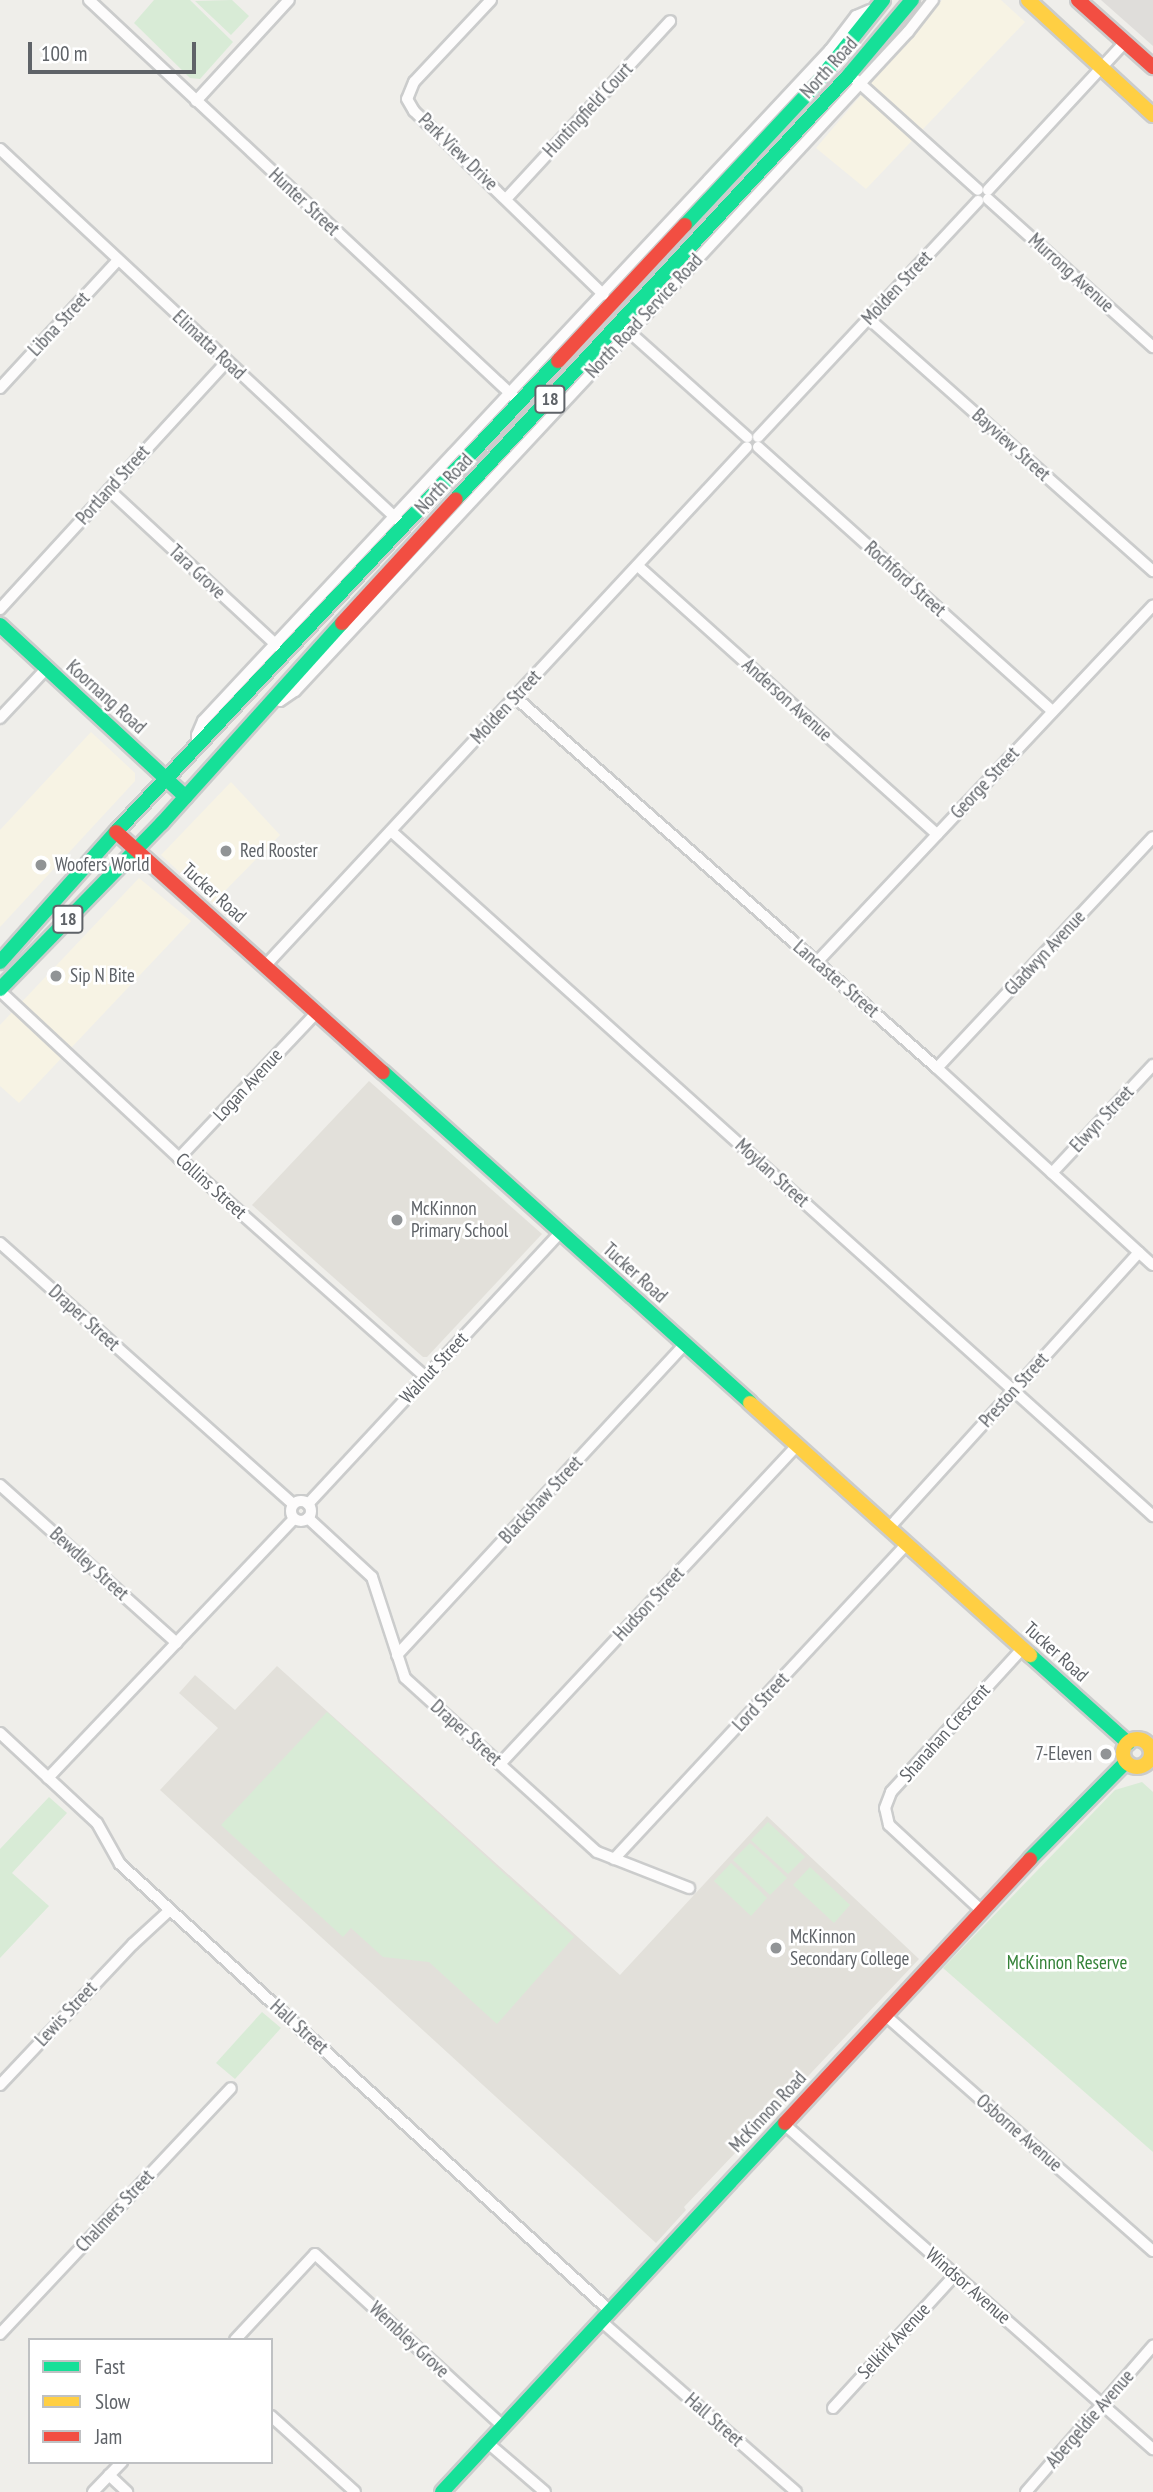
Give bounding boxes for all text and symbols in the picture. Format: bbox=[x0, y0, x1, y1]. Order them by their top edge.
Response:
scale bar bbox=[32, 28, 200, 72]
street label: North Road bbox=[796, 33, 862, 103]
text: 100 m bbox=[41, 40, 87, 67]
street label: Huntingfield Court bbox=[538, 58, 638, 162]
street label: Park View Drive bbox=[413, 108, 503, 196]
street label: Hunter Street bbox=[264, 164, 344, 240]
street label: Murrong Avenue bbox=[1023, 229, 1119, 317]
street label: Molden Street bbox=[857, 246, 937, 330]
street label: North Road Service Road bbox=[581, 249, 707, 383]
street label: Libna Street bbox=[24, 287, 94, 361]
street label: Elimatta Road bbox=[168, 306, 250, 384]
road number: 18 bbox=[534, 384, 566, 414]
street label: Bayview Street bbox=[967, 404, 1055, 486]
street label: Portland Street bbox=[71, 441, 155, 529]
street label: North Road bbox=[410, 449, 478, 519]
street label: Rochford Street bbox=[860, 537, 950, 621]
street label: Tara Grove bbox=[164, 540, 230, 604]
street label: Anderson Avenue bbox=[737, 654, 837, 746]
street label: Koornang Road bbox=[62, 655, 150, 739]
street label: Molden Street bbox=[466, 665, 546, 749]
street label: George Street bbox=[946, 742, 1024, 824]
place label: Red Rooster bbox=[240, 840, 318, 862]
marker: Red Rooster bbox=[218, 843, 234, 859]
place label: Woofers World bbox=[55, 854, 150, 876]
marker: Woofers World bbox=[33, 857, 49, 873]
street label: Tucker Road bbox=[177, 858, 251, 928]
road number: 18 bbox=[52, 904, 84, 934]
street label: Gladwyn Avenue bbox=[1000, 906, 1090, 1000]
street label: Lancaster Street bbox=[789, 936, 883, 1022]
place label: Sip N Bite bbox=[70, 965, 135, 987]
marker: Sip N Bite bbox=[48, 968, 64, 984]
street label: Logan Avenue bbox=[208, 1044, 288, 1126]
street label: Elwyn Street bbox=[1065, 1081, 1139, 1157]
street label: Moylan Street bbox=[731, 1134, 813, 1212]
street label: Collins Street bbox=[171, 1148, 251, 1224]
place label: McKinnon Primary School bbox=[411, 1198, 509, 1242]
marker: McKinnon Primary School bbox=[389, 1212, 405, 1228]
street label: Tucker Road bbox=[598, 1238, 672, 1308]
street label: Draper Street bbox=[44, 1280, 124, 1356]
street label: Walnut Street bbox=[395, 1328, 473, 1408]
street label: Preston Street bbox=[975, 1348, 1053, 1432]
street label: Blackshaw Street bbox=[494, 1451, 588, 1549]
street label: Bewdley Street bbox=[45, 1523, 133, 1605]
street label: Hudson Street bbox=[609, 1562, 689, 1646]
street label: Tucker Road bbox=[1019, 1617, 1093, 1687]
street label: Lord Street bbox=[728, 1668, 794, 1736]
street label: Shanahan Crescent bbox=[895, 1679, 995, 1787]
street label: Draper Street bbox=[426, 1695, 506, 1771]
place label: 7-Eleven bbox=[1035, 1743, 1092, 1765]
marker: 7-Eleven bbox=[1098, 1746, 1114, 1762]
place label: McKinnon Secondary College bbox=[790, 1926, 910, 1970]
marker: McKinnon Secondary College bbox=[768, 1940, 784, 1956]
park label: McKinnon Reserve bbox=[1007, 1952, 1127, 1974]
street label: Lewis Street bbox=[30, 1977, 102, 2051]
street label: Hall Street bbox=[265, 1995, 333, 2059]
street label: McKinnon Road bbox=[725, 2067, 811, 2157]
street label: Osborne Avenue bbox=[971, 2089, 1067, 2177]
street label: Chalmers Street bbox=[71, 2165, 159, 2257]
street label: Windsor Avenue bbox=[921, 2243, 1015, 2329]
street label: Wembley Grove bbox=[364, 2297, 454, 2383]
street label: Selkirk Avenue bbox=[853, 2298, 935, 2384]
legend bbox=[28, 2338, 273, 2464]
text: Fast bbox=[95, 2353, 125, 2380]
street label: Abergeldie Avenue bbox=[1041, 2365, 1139, 2473]
text: Slow bbox=[95, 2388, 130, 2415]
street label: Hall Street bbox=[680, 2388, 748, 2452]
text: Jam bbox=[95, 2423, 122, 2450]

